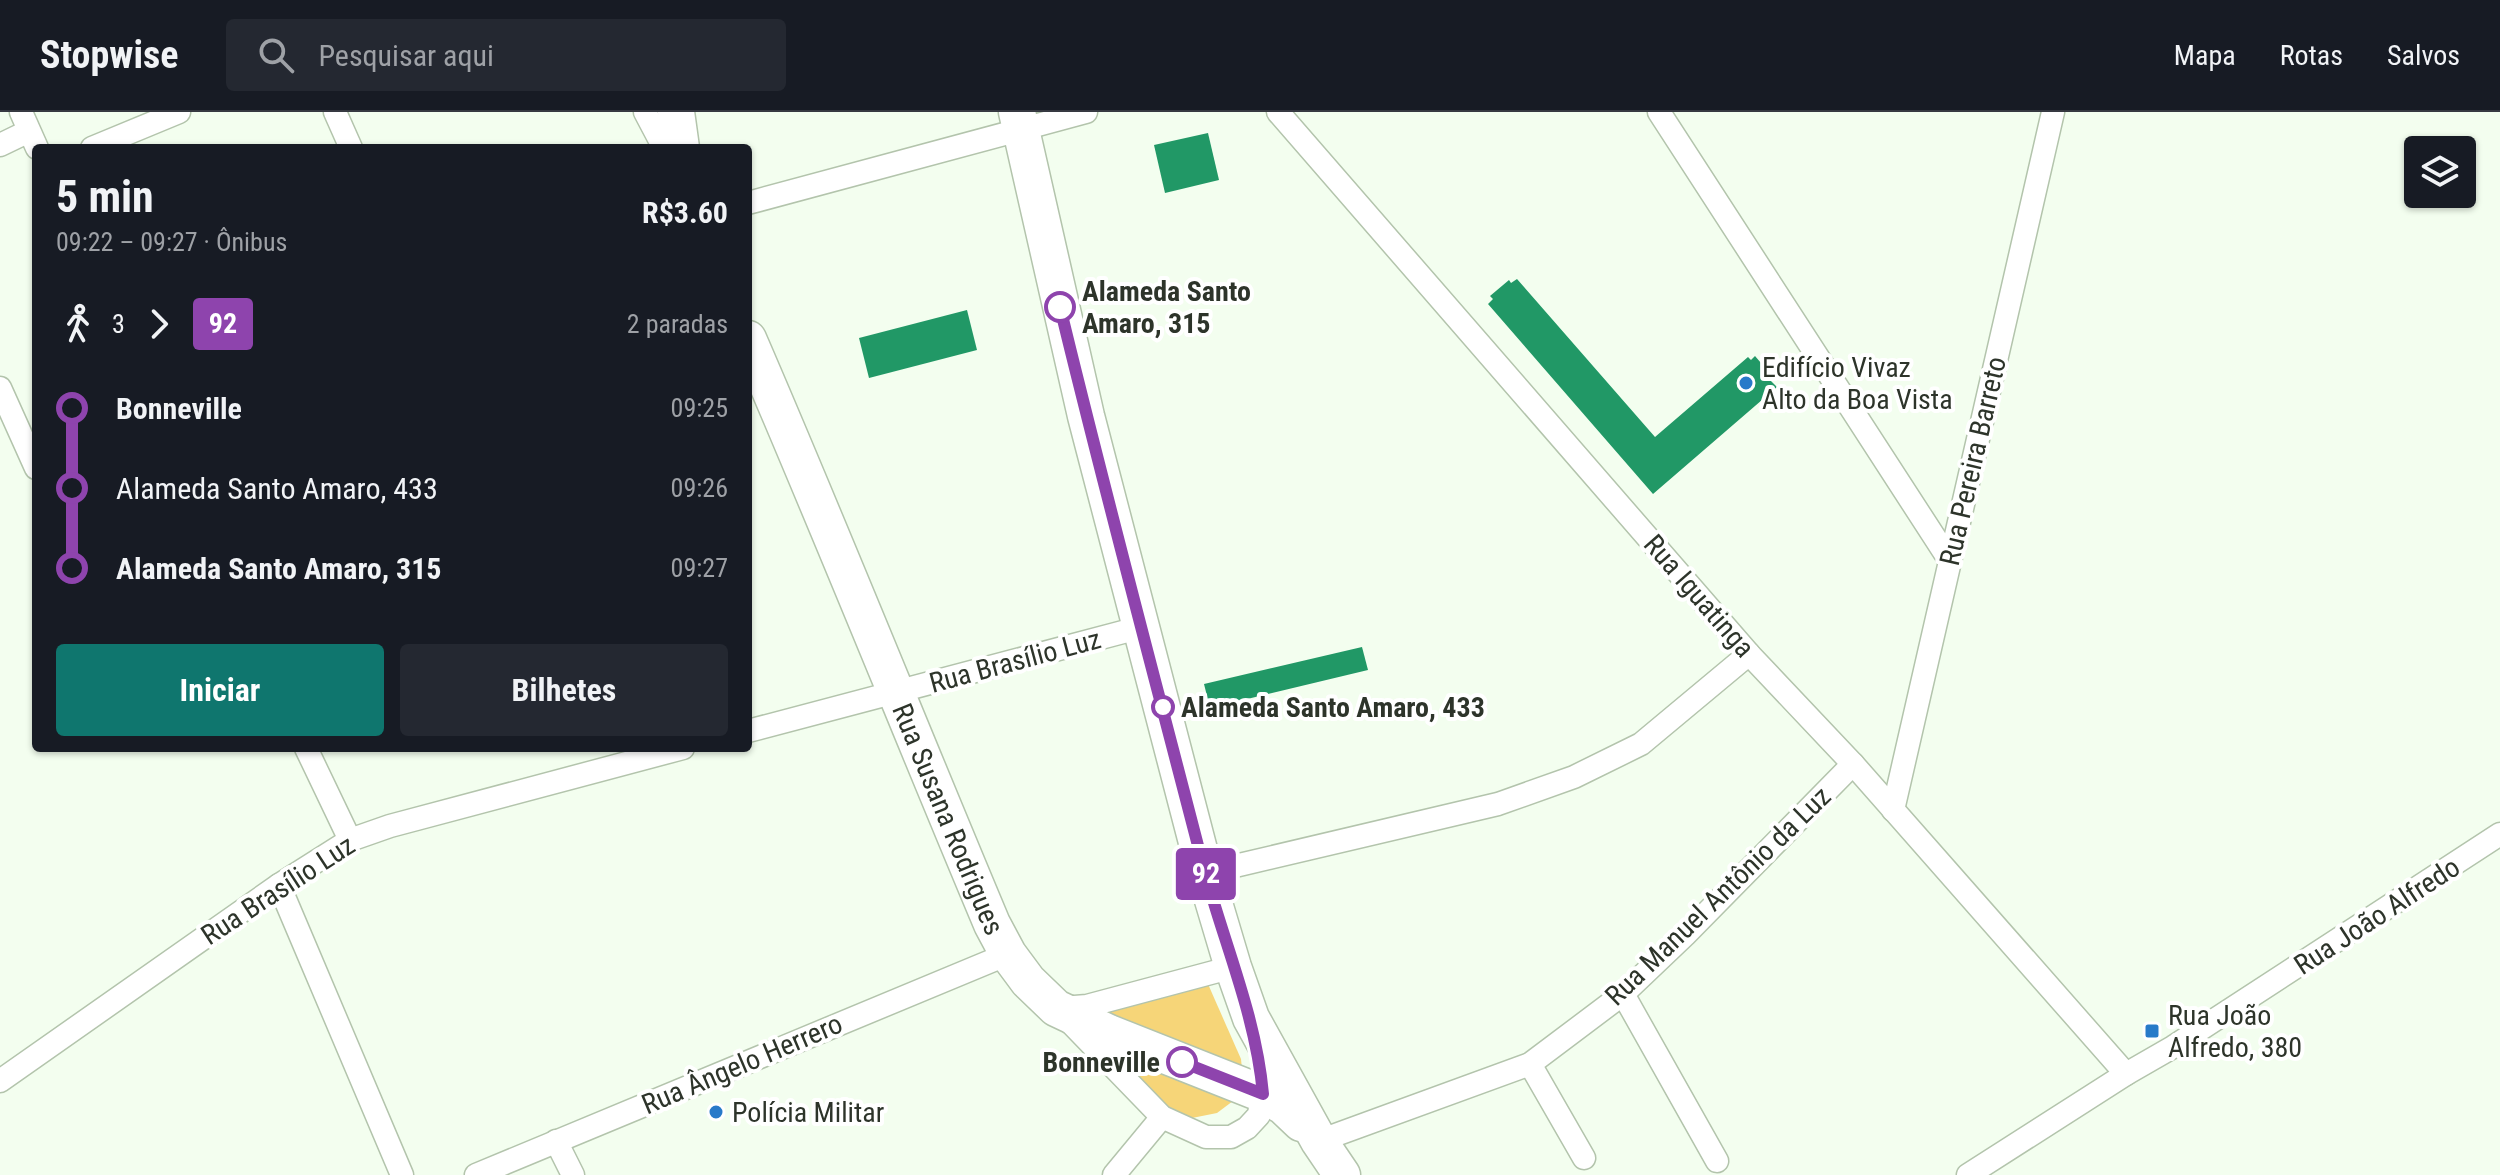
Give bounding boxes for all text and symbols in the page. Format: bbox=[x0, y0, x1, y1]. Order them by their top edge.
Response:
search box bbox=[226, 19, 786, 91]
text: Stopwise bbox=[40, 33, 178, 77]
icon: search bbox=[254, 33, 298, 77]
text: Pesquisar aqui bbox=[318, 38, 494, 73]
text: Mapa bbox=[2174, 39, 2236, 72]
text: Rotas bbox=[2280, 39, 2343, 72]
text: Salvos bbox=[2387, 39, 2460, 72]
map controls bbox=[2404, 136, 2476, 208]
button: layers bbox=[2404, 136, 2476, 208]
text: 5 min bbox=[56, 171, 154, 223]
text: R$3.60 bbox=[642, 195, 728, 230]
text: 09:22 – 09:27 · Ônibus bbox=[56, 227, 287, 257]
place label: Alameda Santo Amaro, 315 bbox=[1082, 275, 1251, 340]
marker: Alameda Santo Amaro, 315 bbox=[1045, 292, 1075, 322]
icon: walk bbox=[56, 302, 100, 346]
icon: forward bbox=[137, 302, 181, 346]
text: 92 bbox=[209, 307, 237, 340]
text: 3 bbox=[112, 309, 125, 339]
text: 2 paradas bbox=[627, 309, 728, 339]
place label: Edifício Vivaz Alto da Boa Vista bbox=[1762, 351, 1953, 416]
street label: Rua Pereira Barreto bbox=[1933, 353, 2013, 569]
marker: Edifício Vivaz Alto da Boa Vista bbox=[1737, 374, 1755, 392]
text: Bonneville bbox=[116, 391, 242, 426]
text: 09:25 bbox=[671, 393, 728, 423]
text: Alameda Santo Amaro, 433 bbox=[116, 471, 438, 506]
text: 09:26 bbox=[671, 473, 728, 503]
street label: Rua Iguatinga bbox=[1637, 528, 1761, 664]
text: Alameda Santo Amaro, 315 bbox=[116, 551, 442, 586]
text: 09:27 bbox=[671, 553, 728, 583]
street label: Rua Brasílio Luz bbox=[926, 622, 1104, 700]
button: Iniciar bbox=[56, 644, 384, 736]
button: Bilhetes bbox=[400, 644, 728, 736]
place label: Alameda Santo Amaro, 433 bbox=[1181, 691, 1485, 724]
marker: Alameda Santo Amaro, 433 bbox=[1152, 696, 1174, 718]
street label: Rua Susana Rodrigues bbox=[886, 698, 1011, 940]
street label: Rua Manuel Antônio da Luz bbox=[1598, 780, 1838, 1012]
street label: Rua Brasílio Luz bbox=[195, 828, 361, 952]
line badge: 92 bbox=[1170, 848, 1242, 900]
street label: Rua João Alfredo bbox=[2288, 850, 2466, 982]
text: 92 bbox=[1192, 857, 1220, 890]
place label: Rua João Alfredo, 380 bbox=[2168, 999, 2302, 1064]
street label: Rua Ângelo Herrero bbox=[637, 1007, 847, 1121]
marker: Rua João Alfredo, 380 bbox=[2143, 1022, 2161, 1040]
place label: Bonneville bbox=[1042, 1046, 1160, 1079]
marker: Bonneville bbox=[1167, 1047, 1197, 1077]
place label: Polícia Militar bbox=[732, 1096, 884, 1129]
marker: Polícia Militar bbox=[707, 1103, 725, 1121]

